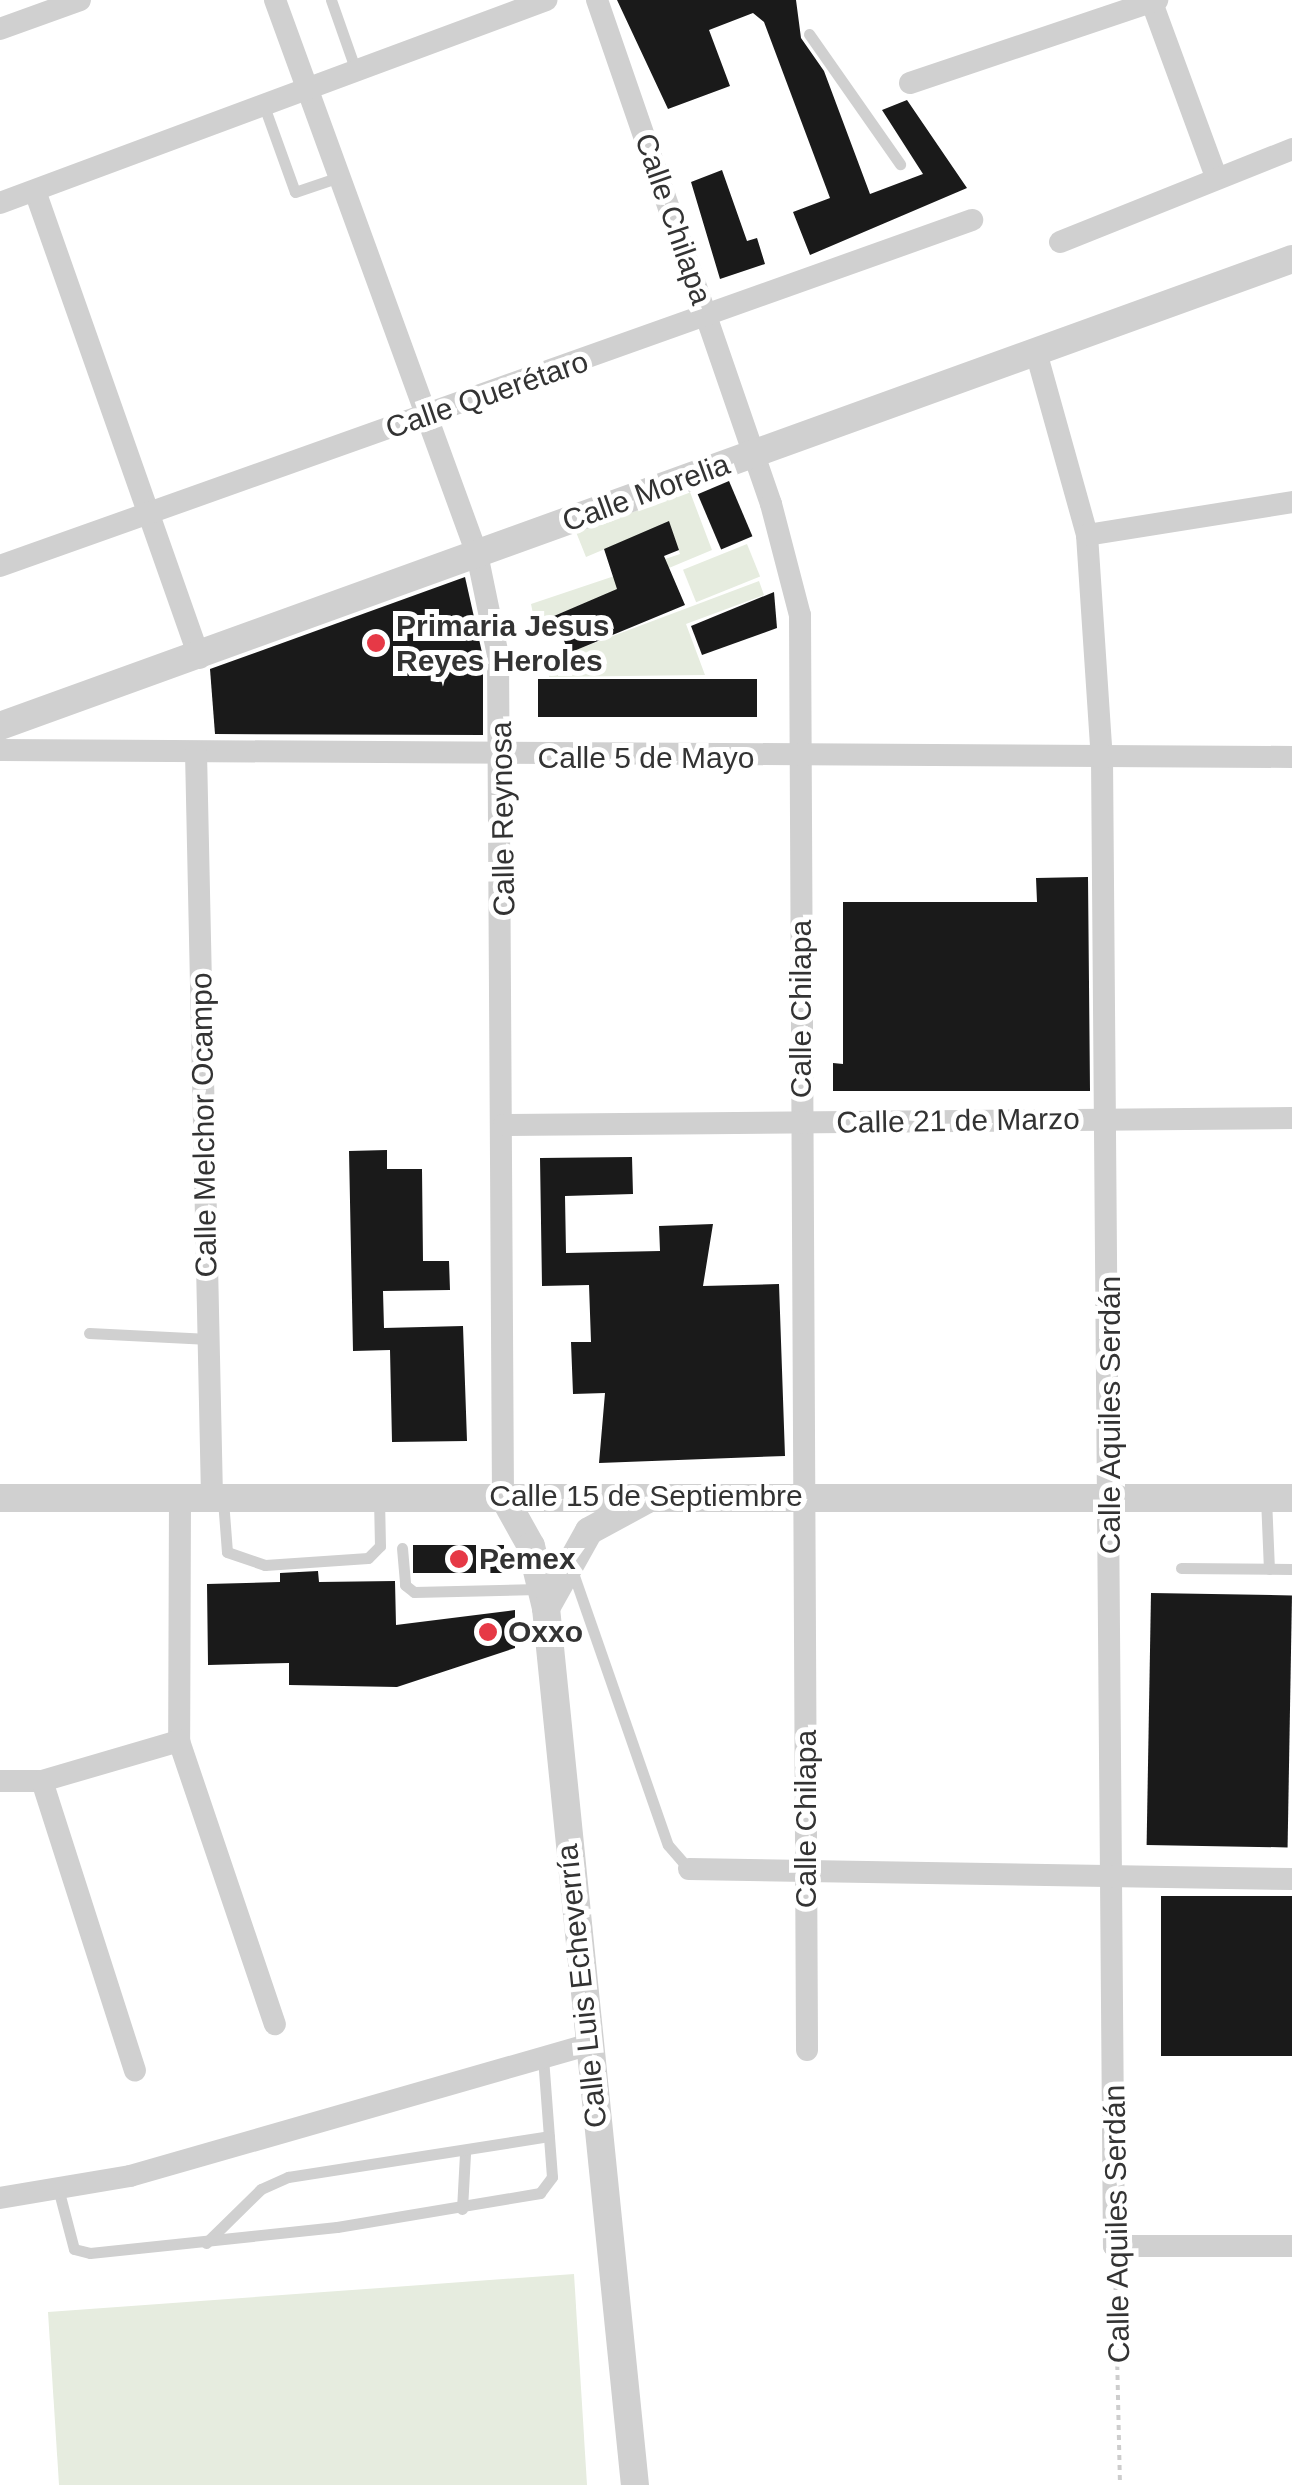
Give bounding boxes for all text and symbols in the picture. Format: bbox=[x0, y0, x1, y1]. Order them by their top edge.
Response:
street label: Calle Chilapa bbox=[627, 129, 719, 309]
street label: Calle Querétaro bbox=[381, 344, 593, 446]
street label: Calle Morelia bbox=[558, 446, 734, 540]
place label: Primaria Jesus Reyes Heroles bbox=[396, 608, 609, 678]
marker: Primaria Jesus Reyes Heroles bbox=[365, 632, 387, 654]
street label: Calle Reynosa bbox=[483, 721, 523, 917]
street label: Calle 5 de Mayo bbox=[538, 740, 754, 776]
street label: Calle Chilapa bbox=[783, 920, 819, 1098]
street label: Calle Melchor Ocampo bbox=[183, 972, 225, 1278]
street label: Calle 21 de Marzo bbox=[836, 1101, 1080, 1141]
street label: Calle Aquiles Serdán bbox=[1092, 1275, 1128, 1555]
street label: Calle 15 de Septiembre bbox=[489, 1478, 803, 1514]
place label: Pemex bbox=[479, 1541, 576, 1577]
marker: Pemex bbox=[448, 1548, 470, 1570]
place label: Oxxo bbox=[508, 1614, 583, 1650]
marker: Oxxo bbox=[477, 1621, 499, 1643]
street label: Calle Chilapa bbox=[788, 1730, 824, 1908]
street label: Calle Luis Echeverría bbox=[549, 1842, 615, 2130]
street label: Calle Aquiles Serdán bbox=[1097, 2084, 1137, 2364]

